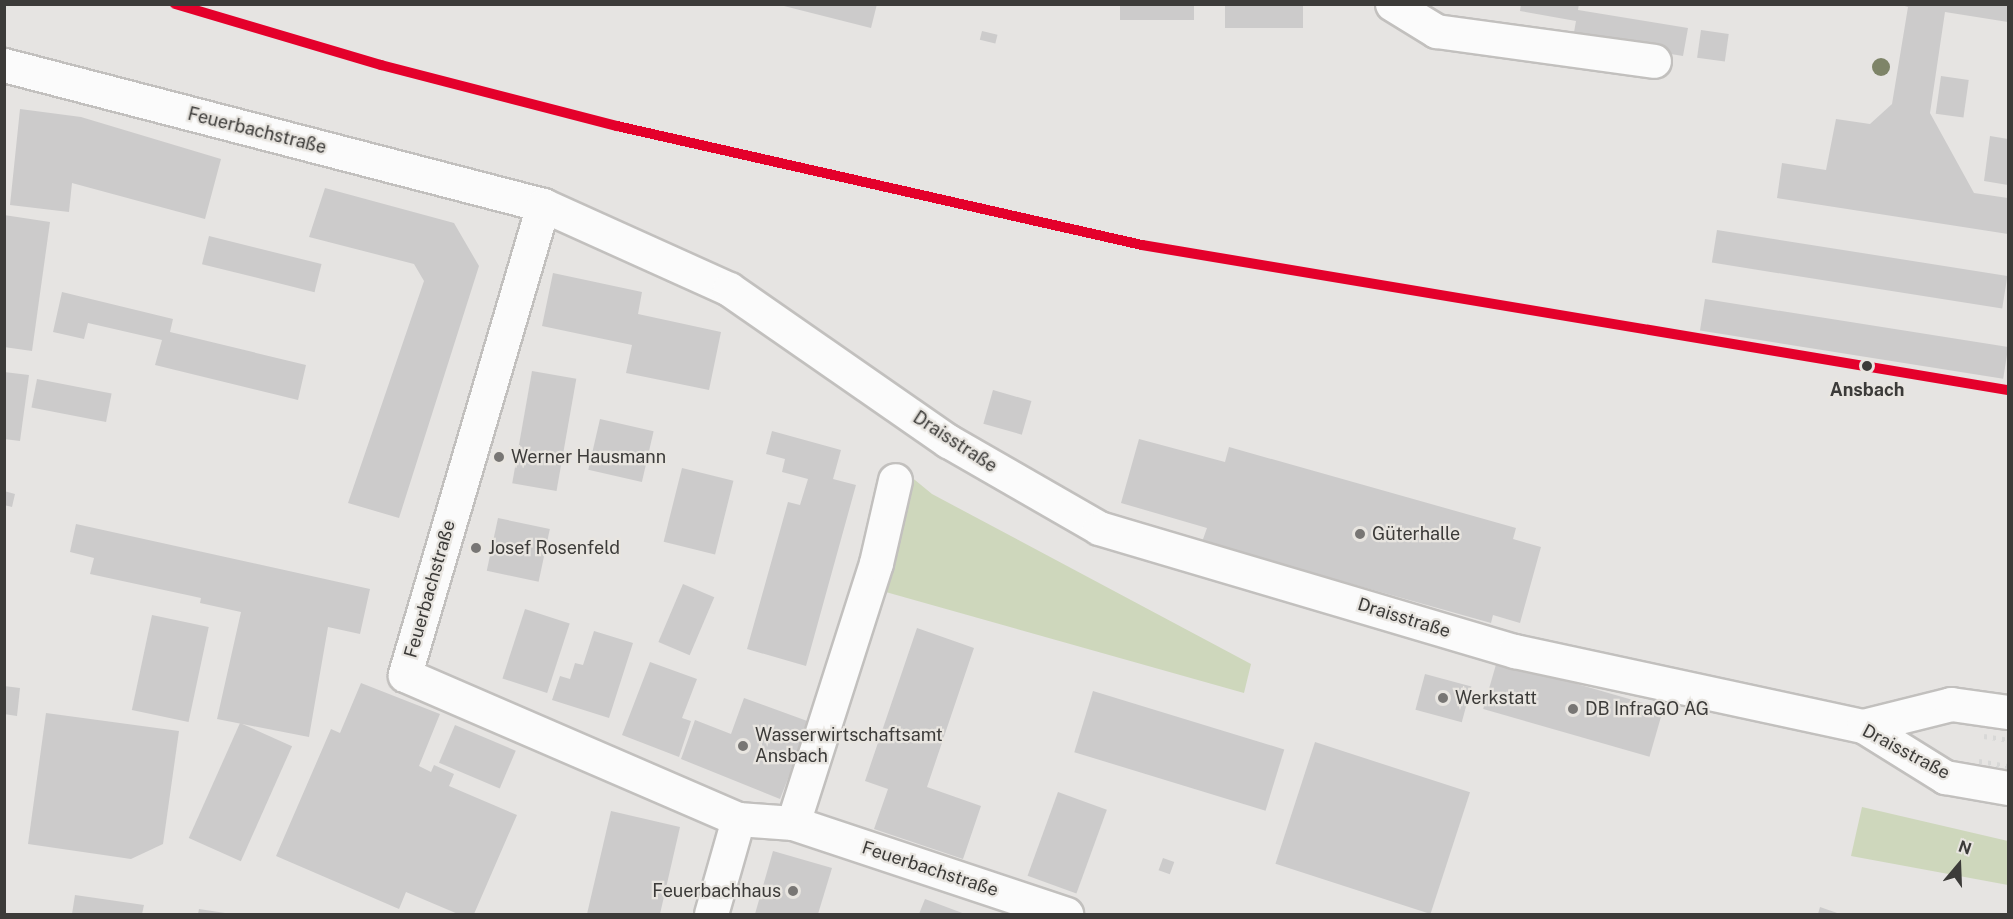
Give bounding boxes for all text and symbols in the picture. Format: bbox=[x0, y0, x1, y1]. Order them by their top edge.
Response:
street label: Feuerbachstraße bbox=[185, 103, 329, 159]
marker: Ansbach bbox=[1856, 355, 1878, 377]
place label: Ansbach bbox=[1830, 379, 1904, 401]
street label: Draisstraße bbox=[909, 407, 1001, 477]
place label: Werner Hausmann bbox=[511, 446, 666, 468]
marker: Werner Hausmann bbox=[492, 450, 506, 464]
street label: Feuerbachstraße bbox=[400, 518, 460, 660]
place label: Güterhalle bbox=[1372, 523, 1460, 545]
marker: Güterhalle bbox=[1353, 527, 1367, 541]
place label: Josef Rosenfeld bbox=[488, 537, 620, 559]
marker: Josef Rosenfeld bbox=[469, 541, 483, 555]
street label: Draisstraße bbox=[1355, 594, 1453, 642]
place label: Werkstatt bbox=[1455, 687, 1537, 709]
marker: Werkstatt bbox=[1436, 691, 1450, 705]
place label: DB InfraGO AG bbox=[1585, 698, 1709, 720]
marker: DB InfraGO AG bbox=[1566, 702, 1580, 716]
street label: Draisstraße bbox=[1859, 720, 1953, 784]
place label: Wasserwirtschaftsamt Ansbach bbox=[755, 725, 943, 768]
marker: Wasserwirtschaftsamt Ansbach bbox=[736, 739, 750, 753]
north arrow bbox=[1929, 835, 1989, 895]
text: N bbox=[1956, 836, 1974, 859]
street label: Feuerbachstraße bbox=[859, 837, 1001, 901]
place label: Feuerbachhaus bbox=[652, 880, 781, 902]
marker: Feuerbachhaus bbox=[786, 884, 800, 898]

